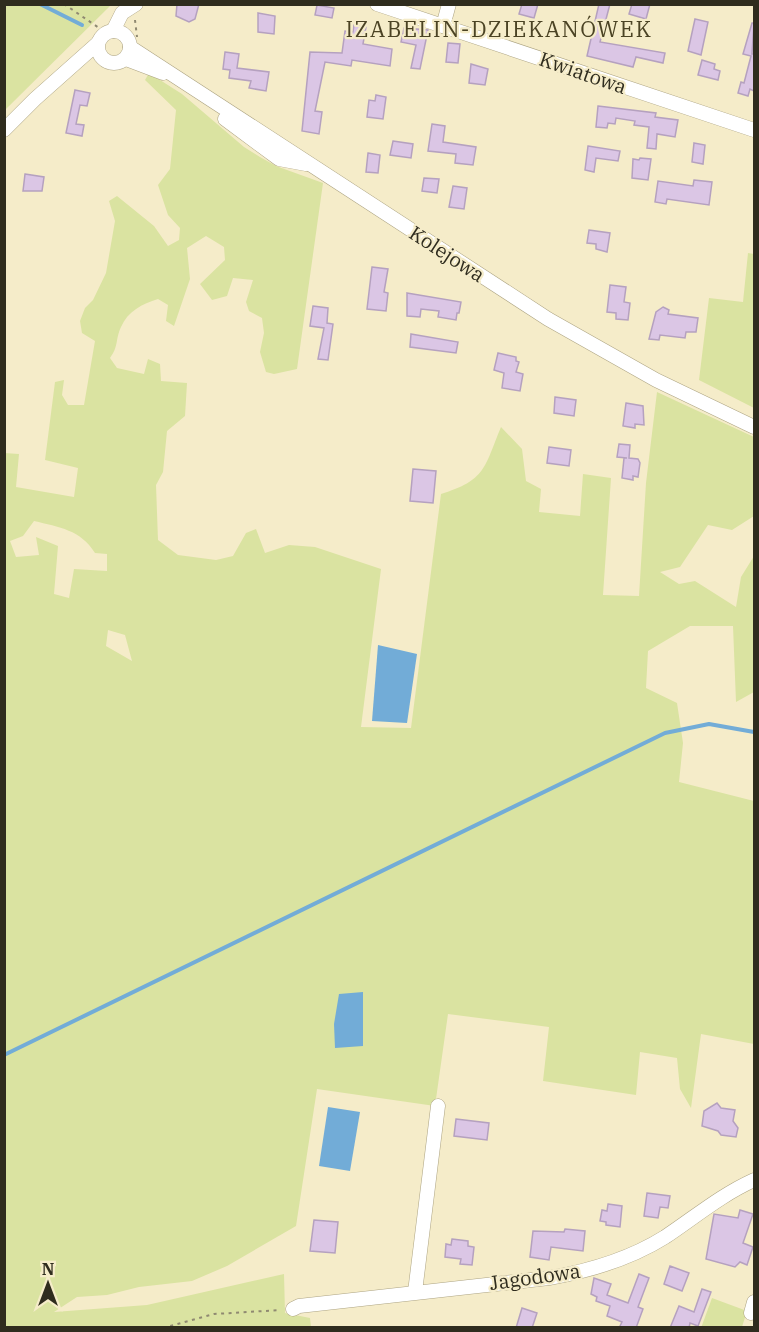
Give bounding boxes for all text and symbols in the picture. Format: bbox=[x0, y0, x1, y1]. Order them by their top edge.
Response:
district label: IZABELIN-DZIEKANÓWEK bbox=[345, 14, 653, 43]
street label: Kwiatowa bbox=[536, 45, 631, 100]
street label: Kolejowa bbox=[404, 219, 490, 288]
north arrow bbox=[18, 1254, 78, 1314]
street label: Jagodowa bbox=[488, 1257, 582, 1296]
text: N bbox=[42, 1259, 54, 1279]

